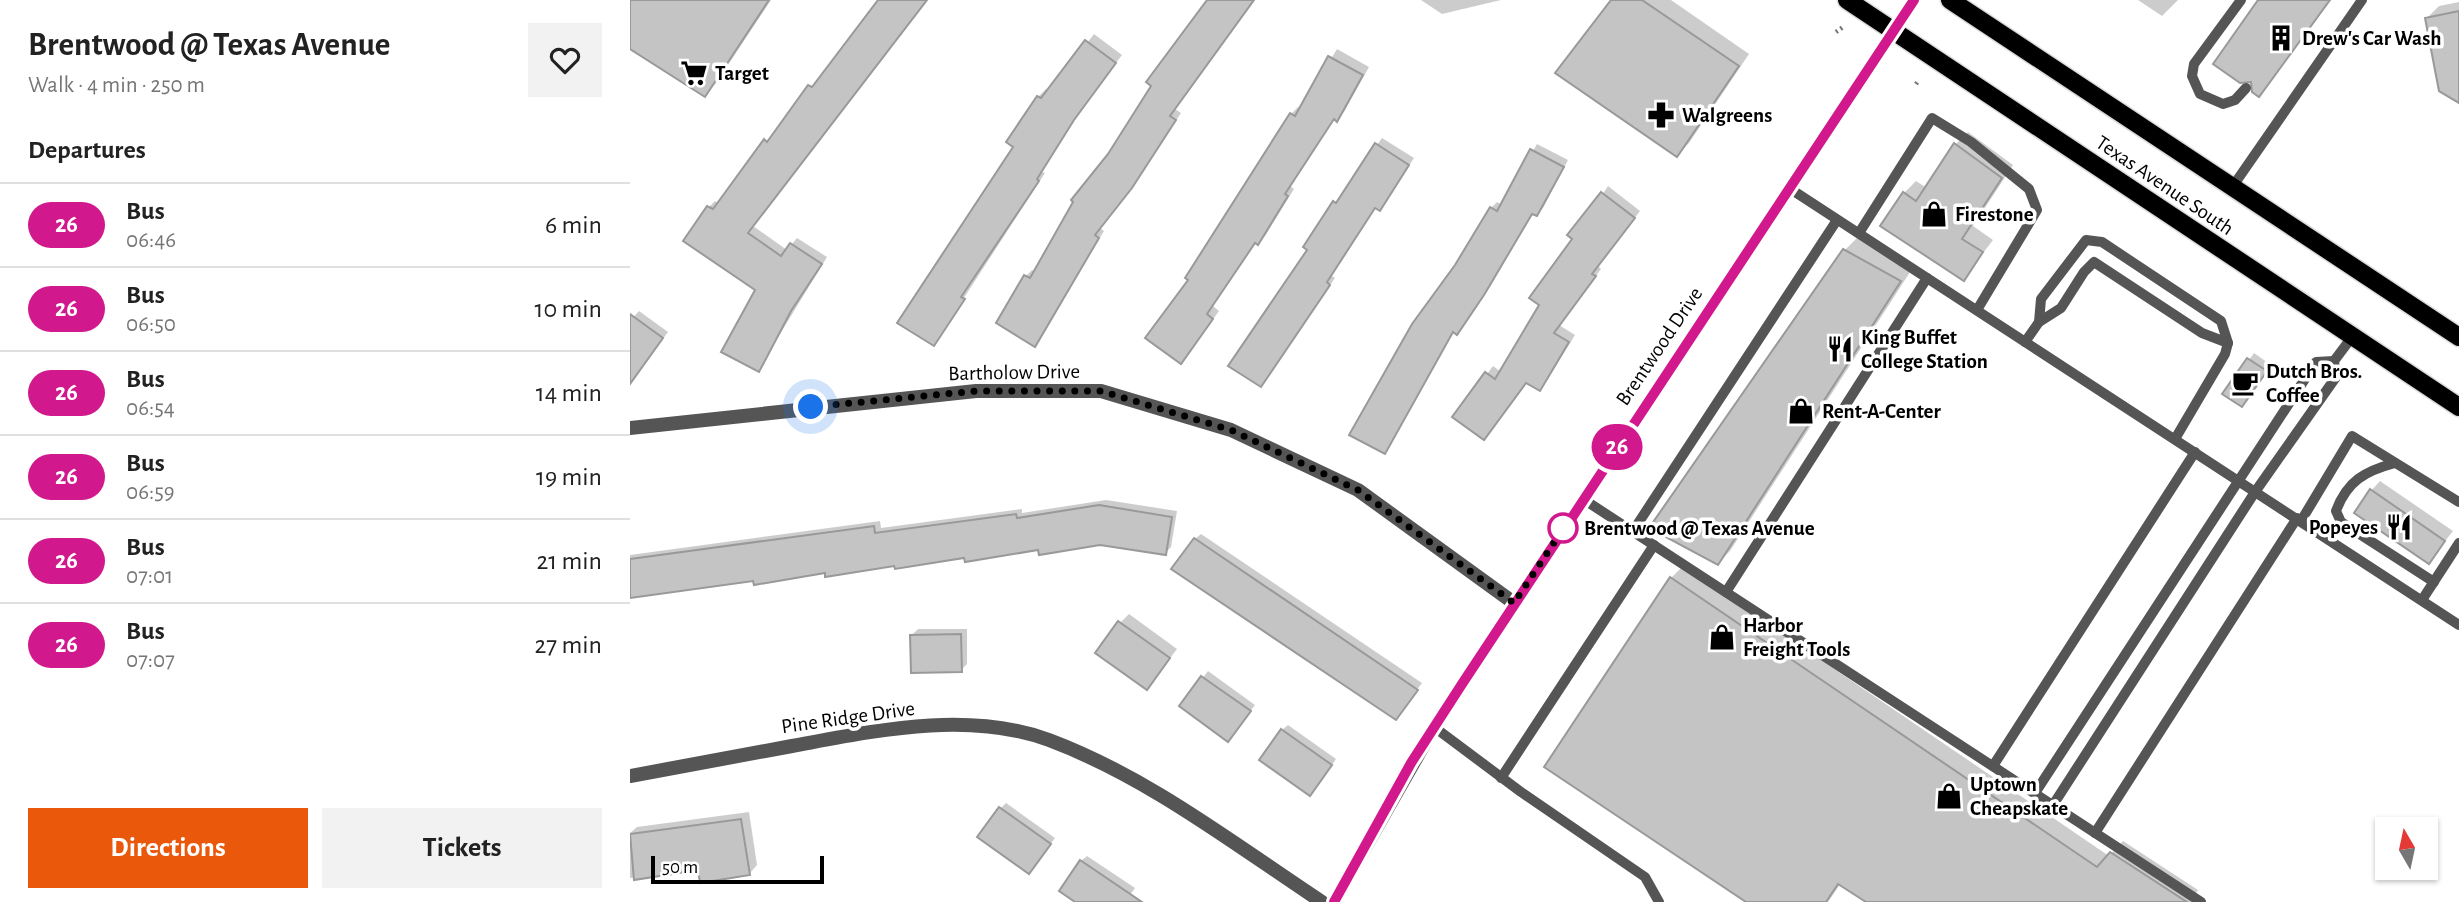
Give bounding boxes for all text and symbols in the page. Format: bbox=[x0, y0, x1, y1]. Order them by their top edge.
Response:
button: heart bbox=[528, 23, 602, 97]
building icon: Drew's Car Wash bbox=[2266, 23, 2296, 53]
place label: Drew's Car Wash bbox=[2302, 28, 2441, 49]
text: Brentwood @ Texas Avenue bbox=[28, 29, 390, 62]
supermarket icon: Target bbox=[679, 58, 709, 88]
place label: Target bbox=[715, 63, 769, 84]
text: Walk · 4 min · 250 m bbox=[28, 74, 205, 97]
pharmacy icon: Walgreens bbox=[1646, 100, 1676, 130]
place label: Walgreens bbox=[1682, 105, 1772, 126]
street label: Texas Avenue South bbox=[2092, 132, 2237, 239]
text: Departures bbox=[28, 137, 146, 163]
text: Bus bbox=[126, 198, 165, 224]
shop icon: Firestone bbox=[1919, 199, 1949, 229]
place label: Firestone bbox=[1955, 204, 2034, 225]
text: 6 min bbox=[545, 212, 602, 238]
text: 26 bbox=[55, 213, 78, 237]
text: 06:46 bbox=[126, 229, 176, 252]
text: Bus bbox=[126, 282, 165, 308]
street label: Brentwood Drive bbox=[1612, 283, 1707, 409]
text: 10 min bbox=[535, 296, 602, 322]
text: 26 bbox=[55, 297, 78, 321]
text: 06:50 bbox=[126, 313, 176, 336]
place label: King Buffet College Station bbox=[1861, 327, 1988, 372]
restaurant icon: King Buffet College Station bbox=[1825, 334, 1855, 364]
street label: Bartholow Drive bbox=[948, 361, 1080, 384]
place label: Dutch Bros. Coffee bbox=[2266, 361, 2362, 406]
text: Bus bbox=[126, 366, 165, 392]
cafe icon: Dutch Bros. Coffee bbox=[2230, 368, 2260, 398]
text: 14 min bbox=[536, 380, 602, 406]
text: 26 bbox=[55, 381, 78, 405]
your location bbox=[793, 389, 828, 424]
shop icon: Rent-A-Center bbox=[1786, 396, 1816, 426]
text: 06:54 bbox=[126, 397, 175, 420]
place label: Rent-A-Center bbox=[1822, 401, 1942, 422]
line badge: 26 bbox=[1586, 424, 1648, 470]
text: 26 bbox=[1606, 435, 1628, 459]
text: Bus bbox=[126, 450, 165, 476]
text: 19 min bbox=[536, 464, 602, 490]
text: 26 bbox=[55, 465, 78, 489]
text: 06:59 bbox=[126, 481, 175, 504]
restaurant icon: Popeyes bbox=[2384, 512, 2414, 542]
marker: Brentwood @ Texas Avenue bbox=[1548, 513, 1578, 543]
place label: Popeyes bbox=[2309, 517, 2378, 538]
place label: Brentwood @ Texas Avenue bbox=[1584, 518, 1815, 539]
text: Bus bbox=[126, 534, 165, 560]
text: 21 min bbox=[536, 548, 602, 574]
text: 26 bbox=[55, 549, 78, 573]
text: 07:01 bbox=[126, 565, 173, 588]
place label: Harbor Freight Tools bbox=[1743, 615, 1850, 660]
text: Bus bbox=[126, 618, 165, 644]
shop icon: Harbor Freight Tools bbox=[1707, 622, 1737, 652]
text: 27 min bbox=[535, 632, 602, 658]
text: 26 bbox=[55, 633, 78, 657]
text: 07:07 bbox=[126, 649, 175, 672]
street label: Pine Ridge Drive bbox=[780, 698, 916, 737]
place label: Uptown Cheapskate bbox=[1970, 774, 2068, 819]
shop icon: Uptown Cheapskate bbox=[1934, 781, 1964, 811]
button: Directions bbox=[28, 808, 308, 888]
button: Tickets bbox=[322, 808, 602, 888]
north arrow bbox=[2375, 817, 2438, 880]
map controls bbox=[2375, 817, 2438, 880]
scale bar bbox=[651, 853, 824, 885]
text: 50 m bbox=[662, 858, 698, 877]

